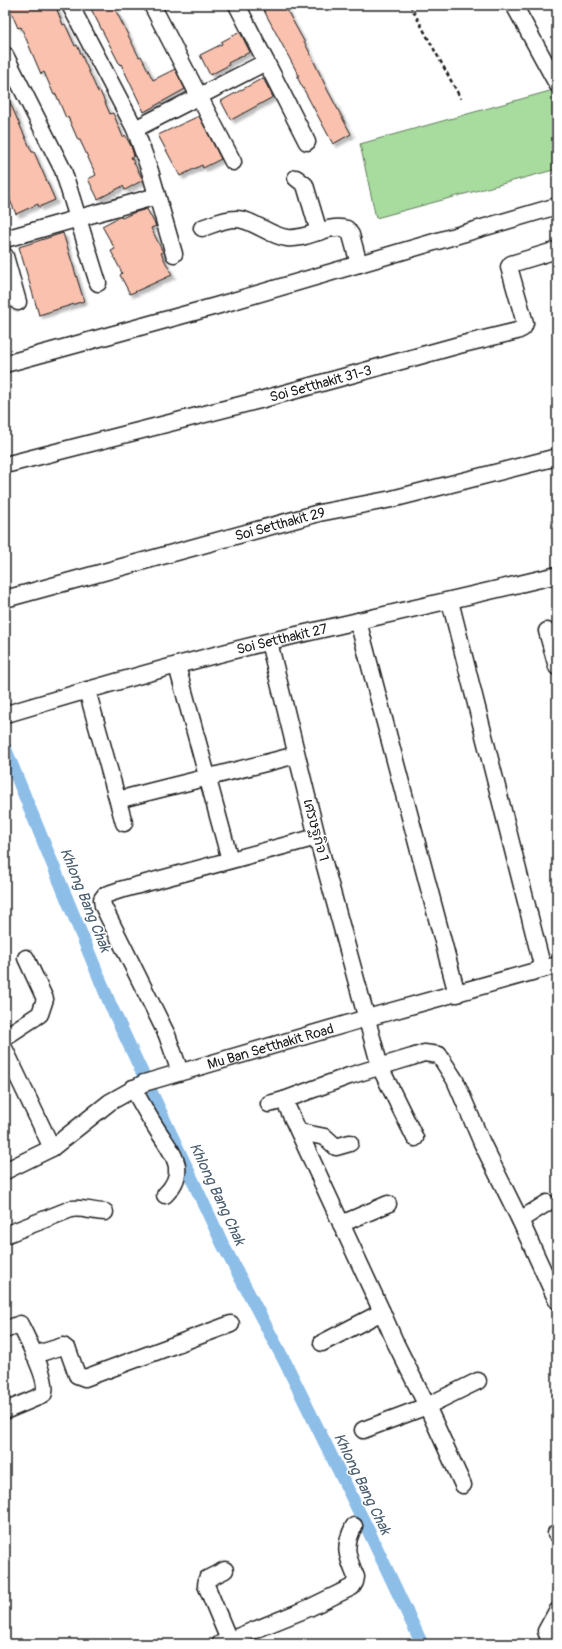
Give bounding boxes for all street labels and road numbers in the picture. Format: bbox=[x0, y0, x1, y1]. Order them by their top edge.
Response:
street label: Soi Setthakit 31-3 bbox=[268, 361, 374, 405]
street label: Soi Setthakit 29 bbox=[233, 504, 326, 544]
street label: Soi Setthakit 27 bbox=[235, 620, 330, 658]
street label: เศรษฐกิจ 1 bbox=[300, 797, 332, 863]
street label: Mu Ban Setthakit Road bbox=[205, 1020, 336, 1073]

